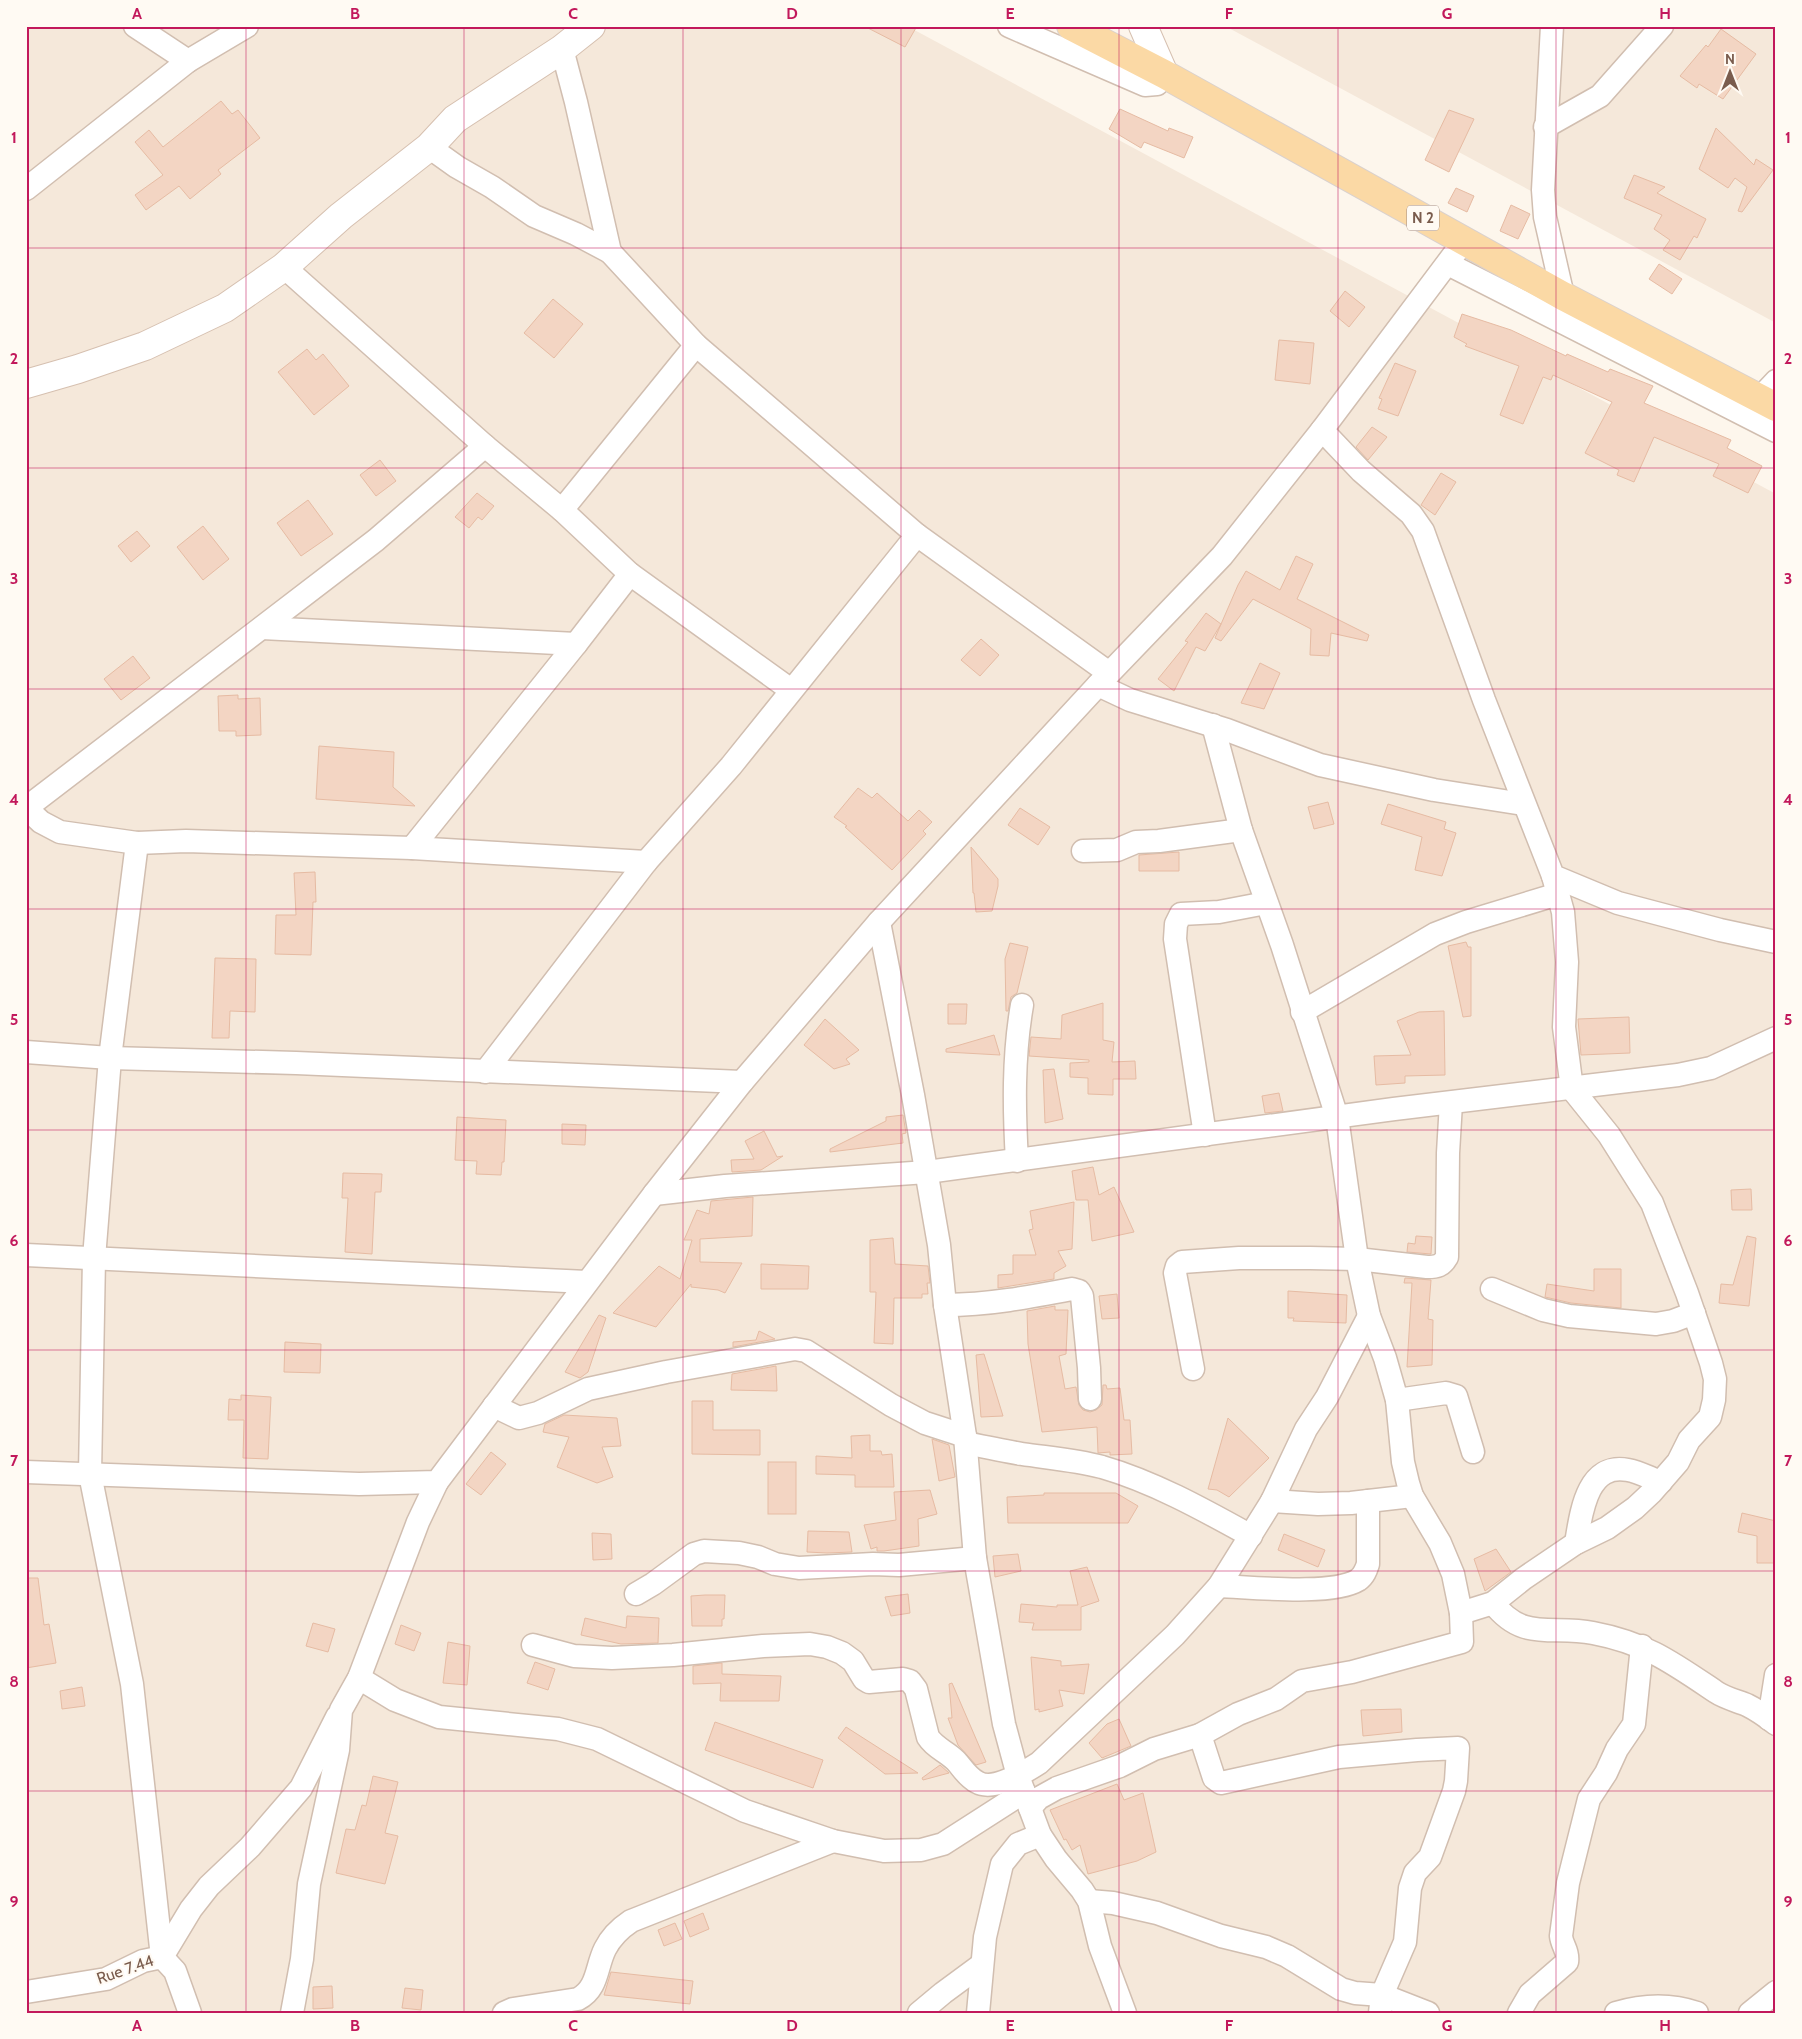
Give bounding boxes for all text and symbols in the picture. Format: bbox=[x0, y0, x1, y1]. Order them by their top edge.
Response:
text: A bbox=[132, 4, 142, 23]
text: B bbox=[350, 4, 360, 23]
text: C bbox=[568, 4, 578, 23]
text: D bbox=[786, 4, 798, 23]
text: E bbox=[1005, 4, 1015, 23]
text: F bbox=[1225, 4, 1234, 23]
text: G bbox=[1442, 4, 1452, 23]
text: H bbox=[1659, 4, 1671, 23]
north arrow bbox=[1704, 48, 1754, 98]
text: N bbox=[1725, 50, 1735, 68]
text: 1 bbox=[11, 128, 17, 147]
text: 1 bbox=[1785, 128, 1791, 147]
road number: N 2 bbox=[1407, 206, 1439, 230]
text: 2 bbox=[10, 349, 18, 368]
text: 2 bbox=[1784, 349, 1792, 368]
text: 3 bbox=[10, 569, 18, 588]
text: 3 bbox=[1784, 569, 1792, 588]
text: 4 bbox=[9, 790, 19, 809]
text: 4 bbox=[1783, 790, 1793, 809]
text: 5 bbox=[10, 1010, 18, 1029]
text: 5 bbox=[1784, 1010, 1792, 1029]
text: 6 bbox=[10, 1231, 19, 1250]
text: 6 bbox=[1784, 1231, 1793, 1250]
text: 7 bbox=[10, 1451, 19, 1470]
text: 7 bbox=[1784, 1451, 1793, 1470]
text: 8 bbox=[9, 1672, 19, 1691]
text: 8 bbox=[1783, 1672, 1793, 1691]
text: 9 bbox=[10, 1892, 19, 1911]
text: 9 bbox=[1784, 1892, 1793, 1911]
street label: Rue 7.44 bbox=[94, 1951, 156, 1988]
text: A bbox=[132, 2016, 142, 2035]
text: B bbox=[350, 2016, 360, 2035]
text: C bbox=[568, 2016, 578, 2035]
text: D bbox=[786, 2016, 798, 2035]
text: E bbox=[1005, 2016, 1015, 2035]
text: F bbox=[1225, 2016, 1234, 2035]
text: G bbox=[1442, 2016, 1452, 2035]
text: H bbox=[1659, 2016, 1671, 2035]

